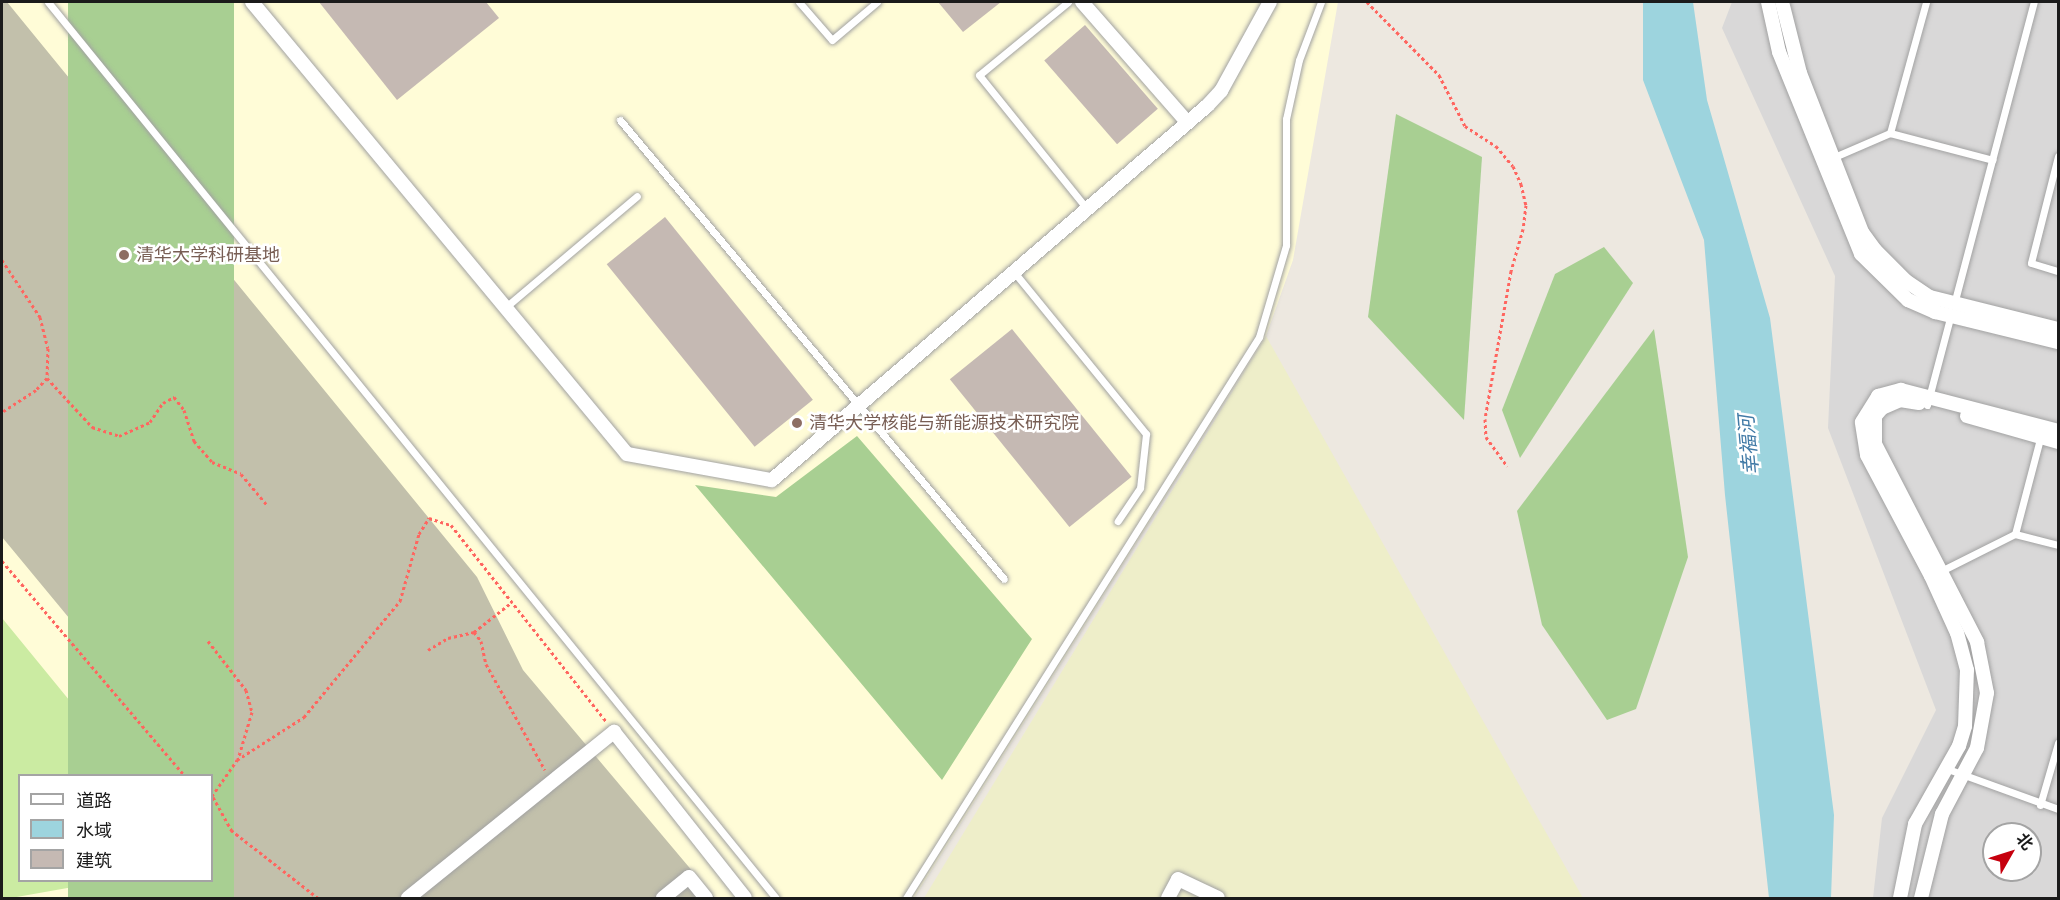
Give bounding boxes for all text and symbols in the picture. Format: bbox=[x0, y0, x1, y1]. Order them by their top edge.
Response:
place label: 清华大学科研基地 bbox=[136, 244, 280, 266]
marker: 清华大学科研基地 bbox=[117, 248, 131, 262]
place label: 清华大学核能与新能源技术研究院 bbox=[809, 412, 1079, 434]
water label: 幸福河 bbox=[1734, 414, 1764, 476]
marker: 清华大学核能与新能源技术研究院 bbox=[790, 416, 804, 430]
legend bbox=[18, 774, 213, 882]
text: 道路 bbox=[76, 790, 112, 811]
text: 水域 bbox=[76, 820, 112, 841]
north arrow bbox=[1982, 822, 2042, 882]
text: 北 bbox=[2012, 829, 2037, 854]
text: 建筑 bbox=[76, 850, 112, 871]

